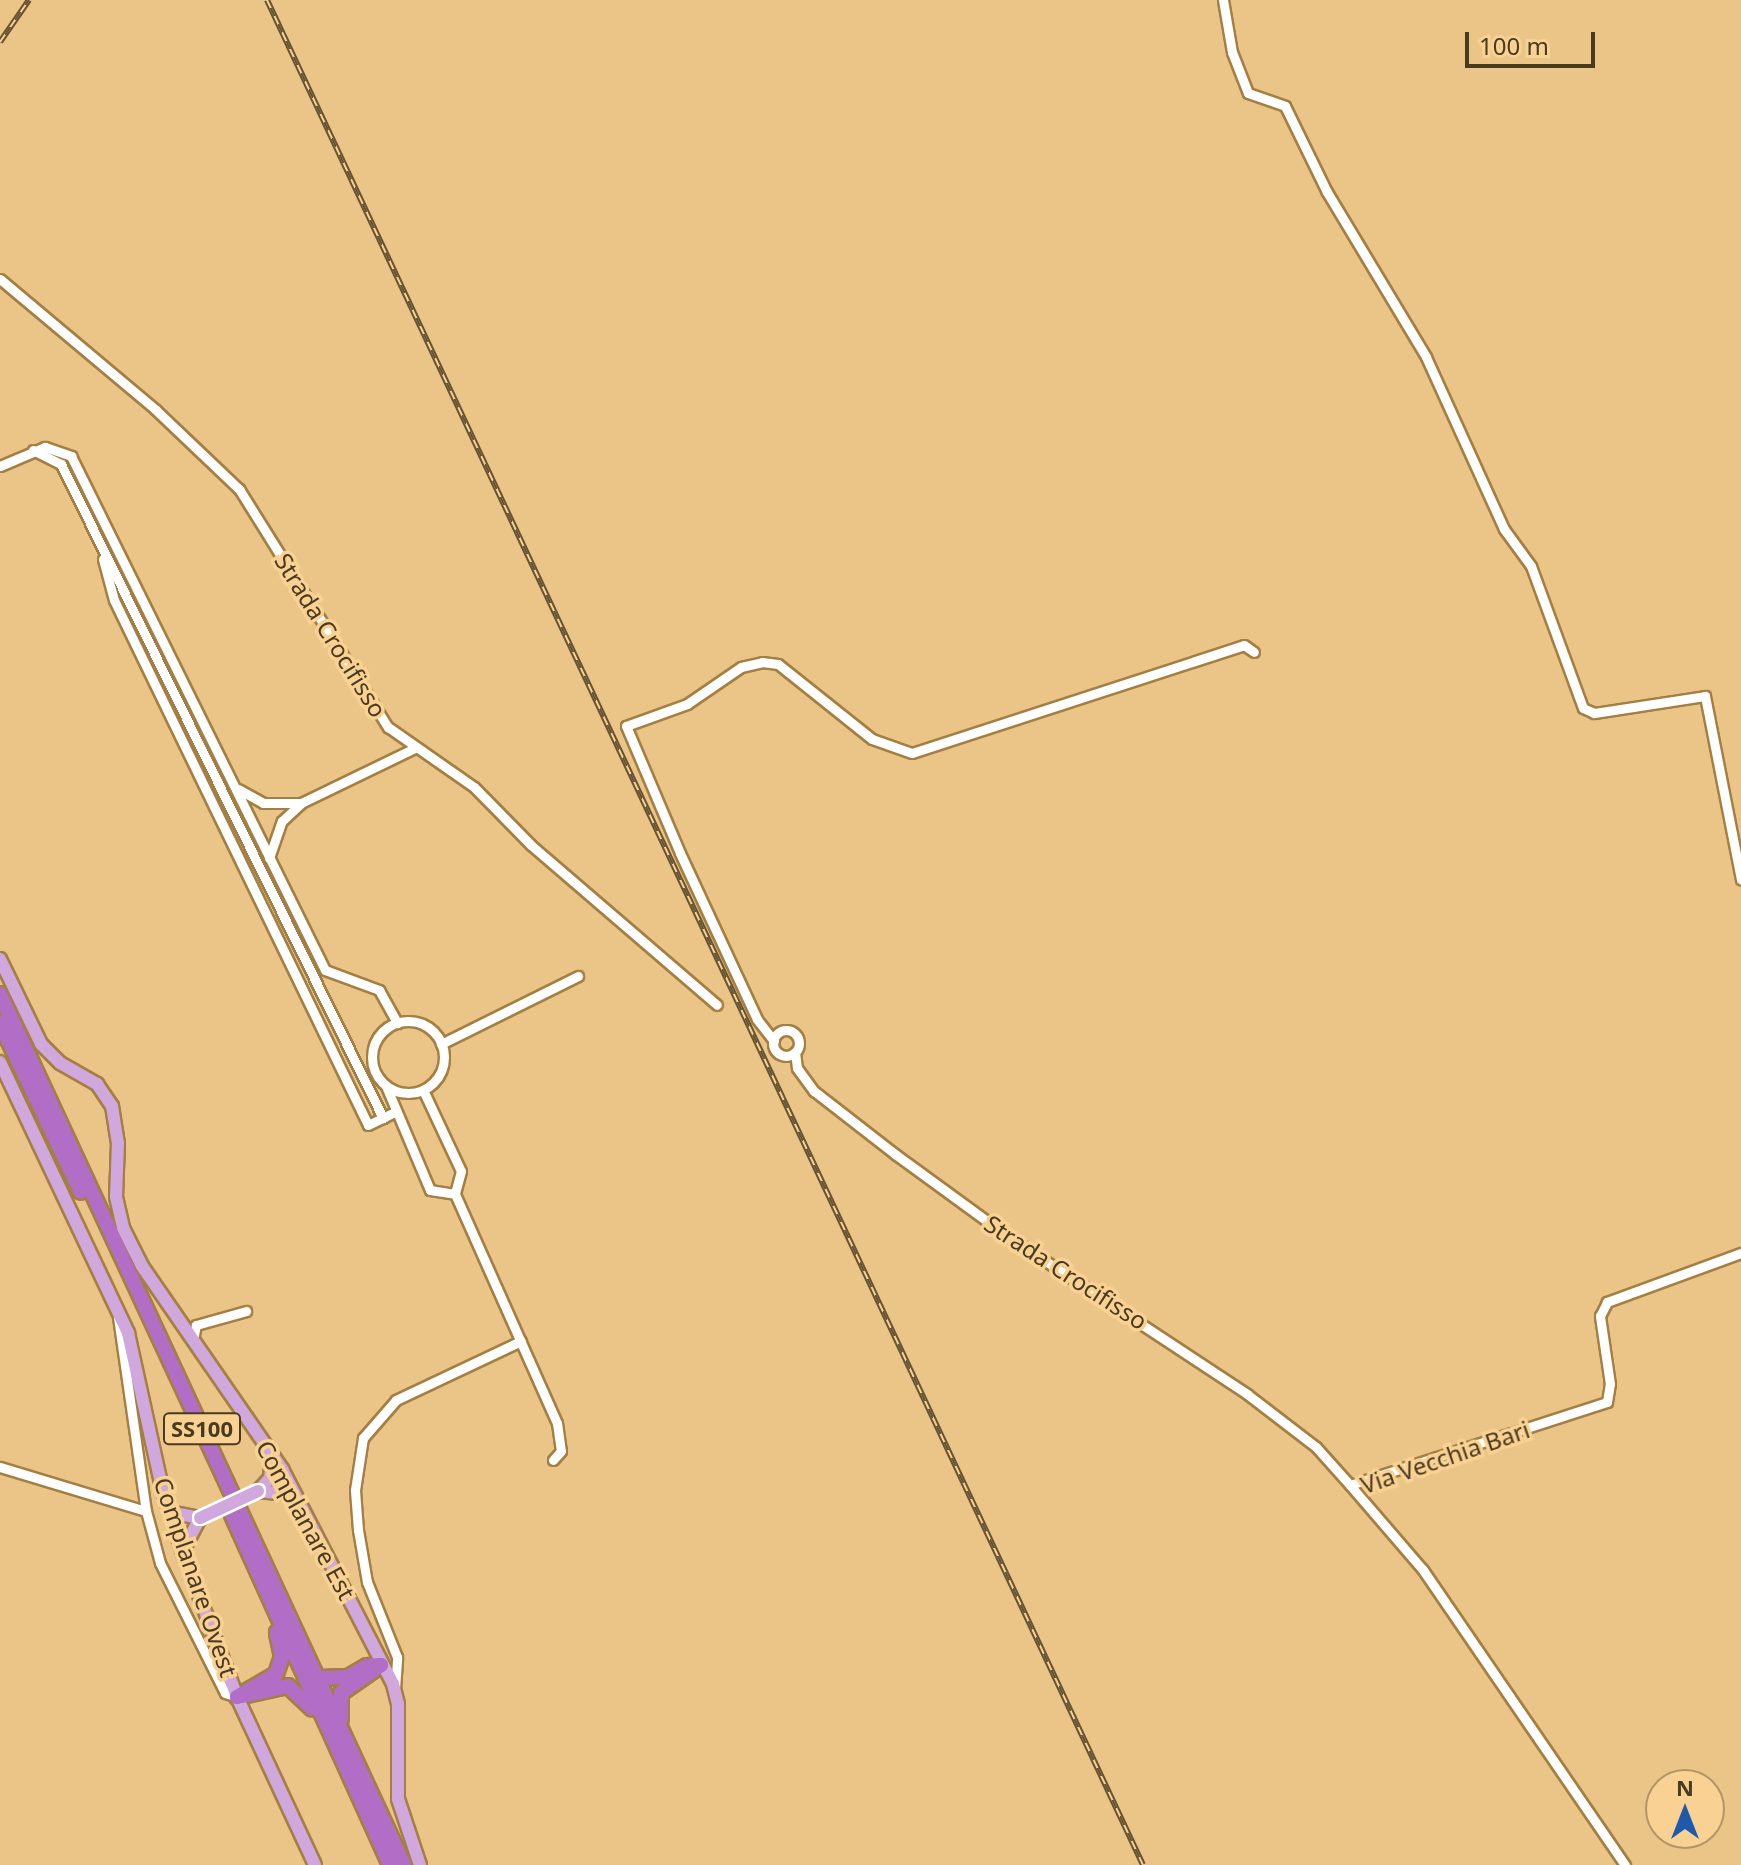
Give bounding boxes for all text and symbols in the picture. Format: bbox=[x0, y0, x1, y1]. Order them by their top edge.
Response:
scale bar bbox=[1469, 16, 1599, 66]
text: 100 m bbox=[1479, 29, 1549, 62]
street label: Strada Crocifisso bbox=[269, 548, 393, 722]
street label: Strada Crocifisso bbox=[979, 1209, 1153, 1335]
road number: SS100 bbox=[162, 1411, 242, 1447]
street label: Via Vecchia Bari bbox=[1357, 1415, 1533, 1499]
street label: Complanare Est bbox=[250, 1435, 362, 1605]
street label: Complanare Ovest bbox=[148, 1474, 244, 1680]
north arrow bbox=[1645, 1769, 1725, 1849]
text: N bbox=[1676, 1772, 1694, 1802]

